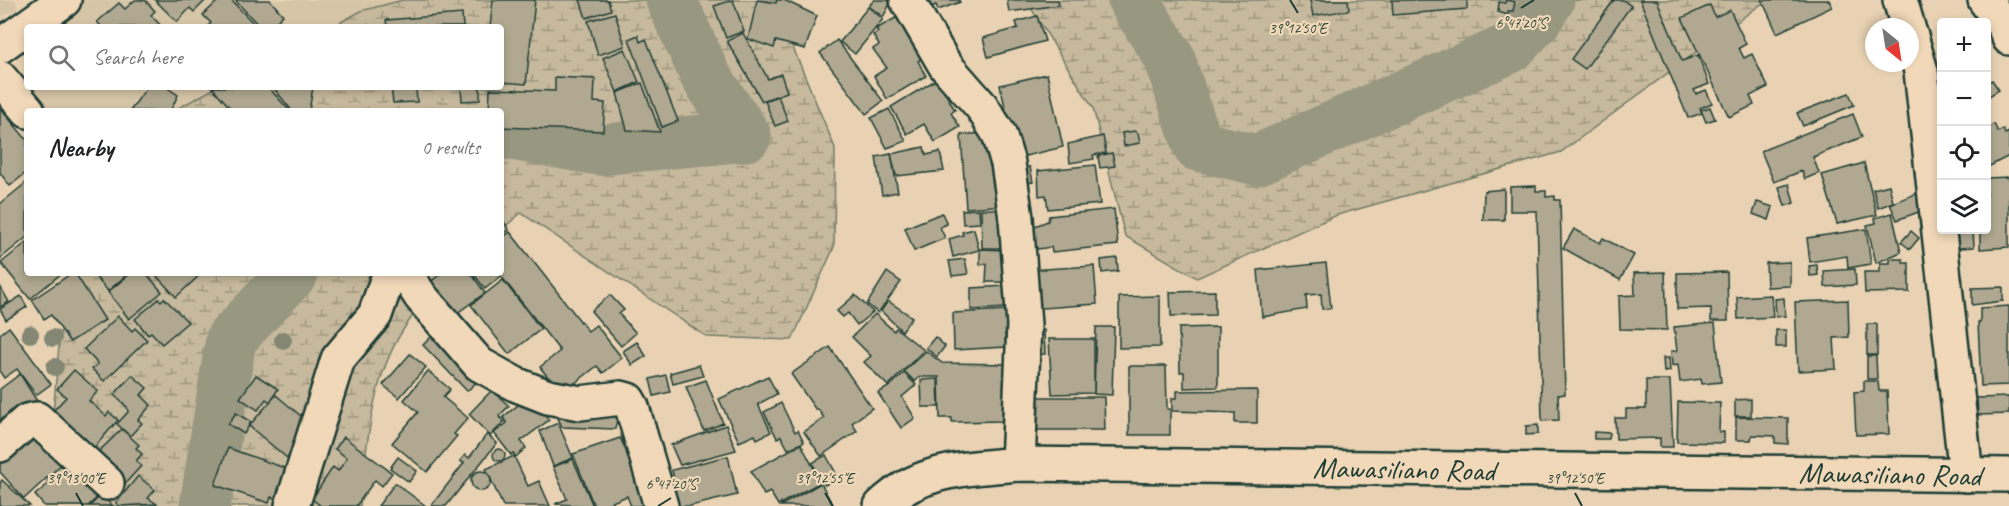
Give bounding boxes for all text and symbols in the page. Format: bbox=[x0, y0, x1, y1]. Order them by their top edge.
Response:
text: 6°47'20"S bbox=[1496, 14, 1549, 33]
north arrow bbox=[1865, 18, 1919, 72]
map controls bbox=[1937, 18, 1991, 234]
button: + bbox=[1937, 18, 1991, 72]
text: 39°12'50"E bbox=[1269, 19, 1329, 38]
search box bbox=[24, 24, 504, 90]
icon: search bbox=[45, 41, 78, 74]
text: Search here bbox=[93, 43, 183, 71]
button: − bbox=[1937, 72, 1991, 126]
button: locate bbox=[1937, 126, 1991, 180]
text: Nearby bbox=[48, 131, 113, 164]
text: 0 results bbox=[421, 135, 480, 160]
button: layers bbox=[1937, 180, 1991, 234]
street label: Mawasiliano Road bbox=[1313, 448, 1500, 490]
street label: Mawasiliano Road bbox=[1799, 453, 1986, 495]
text: 39°13'00"E bbox=[47, 469, 107, 488]
text: 39°12'55"E bbox=[796, 469, 856, 488]
text: 39°12'50"E bbox=[1546, 469, 1606, 488]
text: 6°47'20"S bbox=[646, 475, 699, 494]

